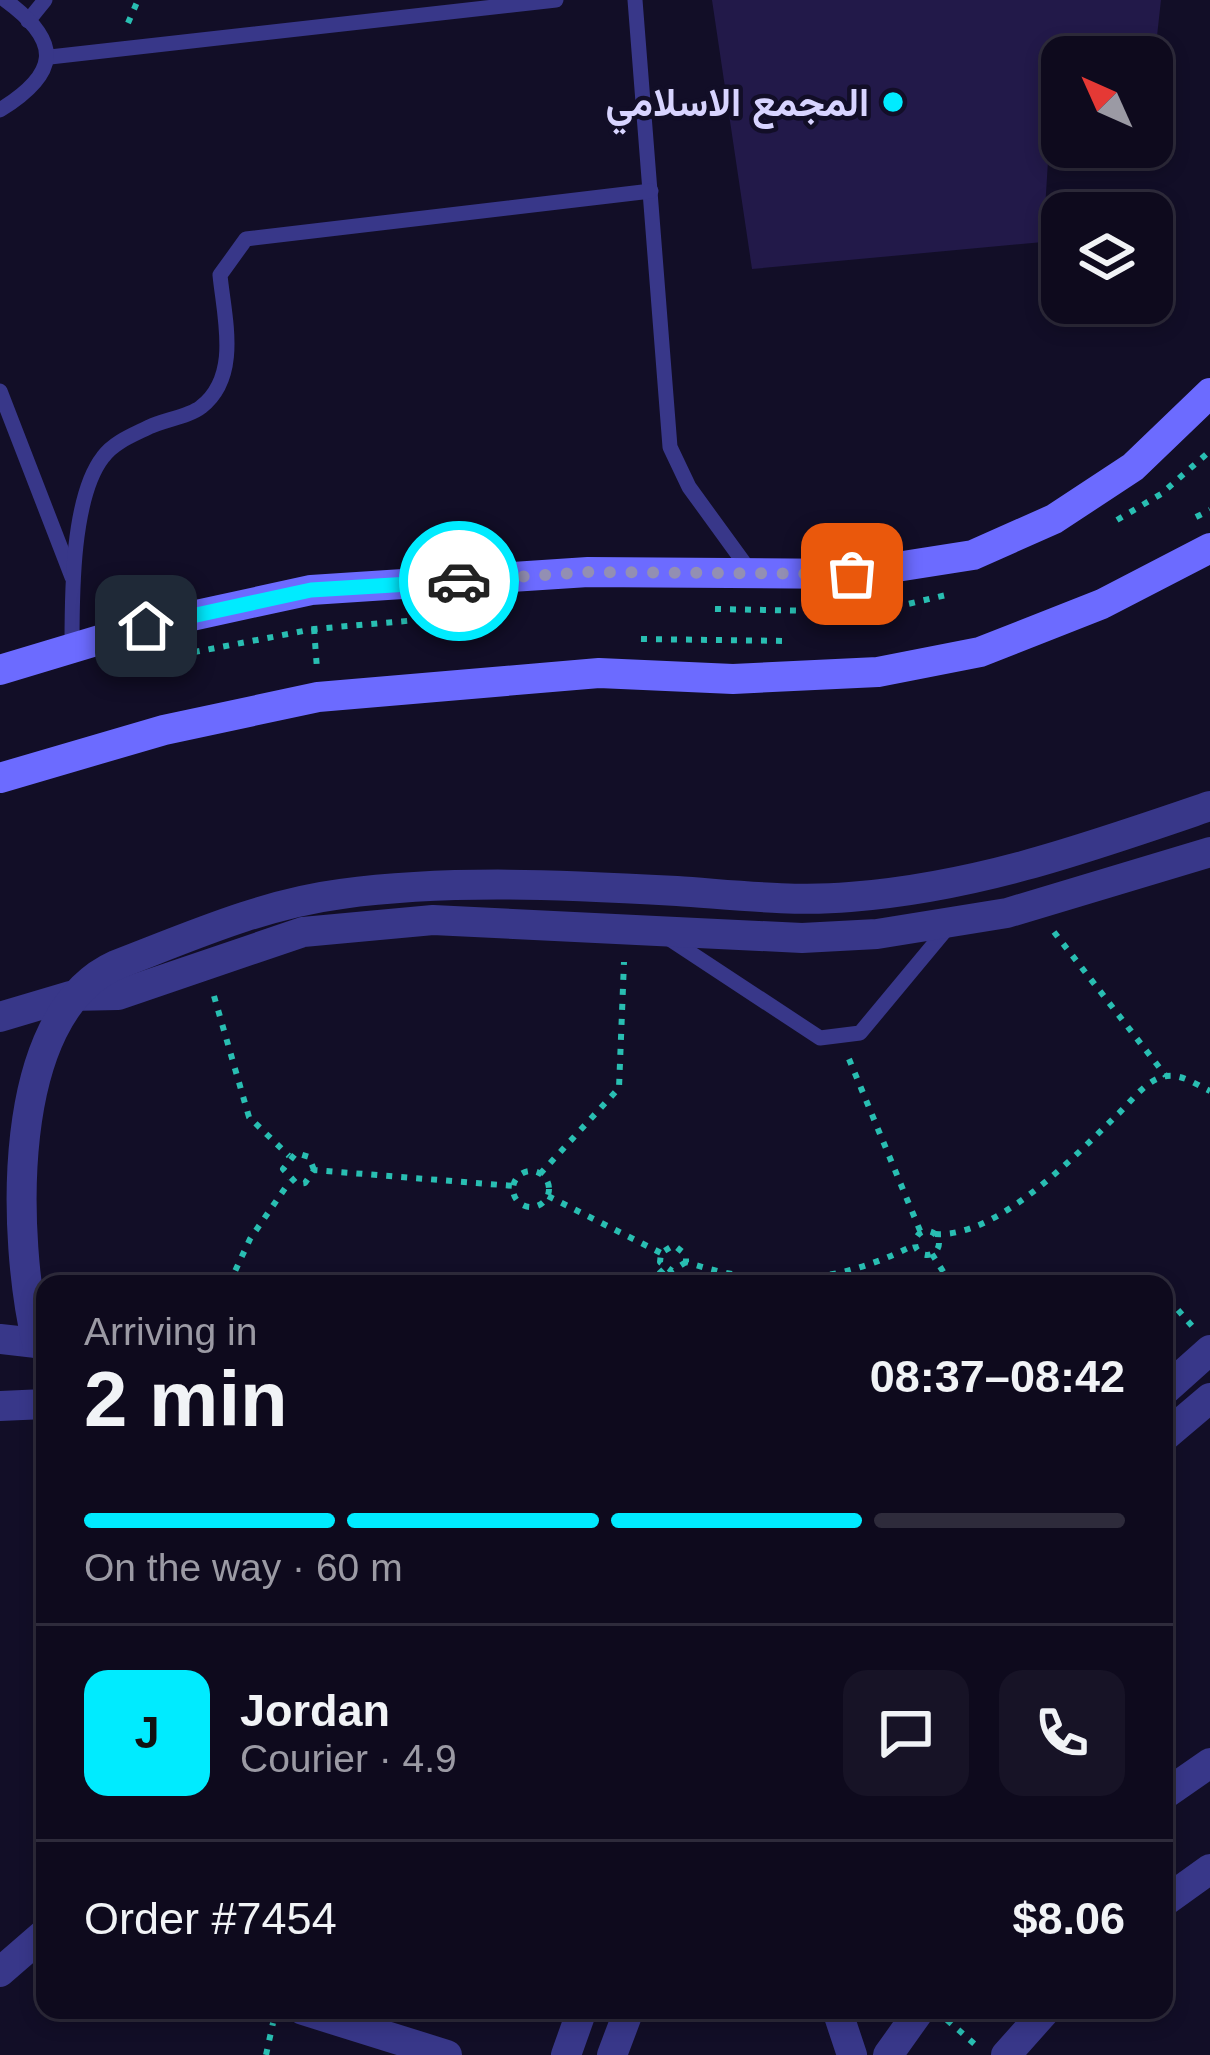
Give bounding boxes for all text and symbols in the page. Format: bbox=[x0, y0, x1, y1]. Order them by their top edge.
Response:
north arrow bbox=[1041, 36, 1173, 168]
map controls bbox=[1041, 36, 1173, 324]
place label: المجمع الاسلامي bbox=[605, 81, 869, 135]
marker: المجمع الاسلامي bbox=[880, 89, 906, 115]
button: layers bbox=[1041, 192, 1173, 324]
courier bbox=[399, 521, 519, 641]
pin bbox=[801, 523, 903, 625]
icon: bag bbox=[819, 541, 885, 607]
icon: car bbox=[426, 548, 492, 614]
pin bbox=[95, 575, 197, 677]
icon: home bbox=[113, 593, 179, 659]
text: Arriving in bbox=[84, 1310, 257, 1353]
text: 08:37–08:42 bbox=[870, 1351, 1125, 1402]
text: 2 min bbox=[84, 1355, 288, 1443]
text: On the way · 60 m bbox=[84, 1546, 403, 1589]
button: chat bbox=[843, 1670, 969, 1796]
button: phone bbox=[999, 1670, 1125, 1796]
text: Jordan bbox=[240, 1685, 390, 1736]
text: J bbox=[134, 1707, 160, 1758]
text: Courier · 4.9 bbox=[240, 1737, 457, 1780]
text: Order #7454 bbox=[84, 1893, 337, 1944]
text: $8.06 bbox=[1012, 1893, 1125, 1944]

